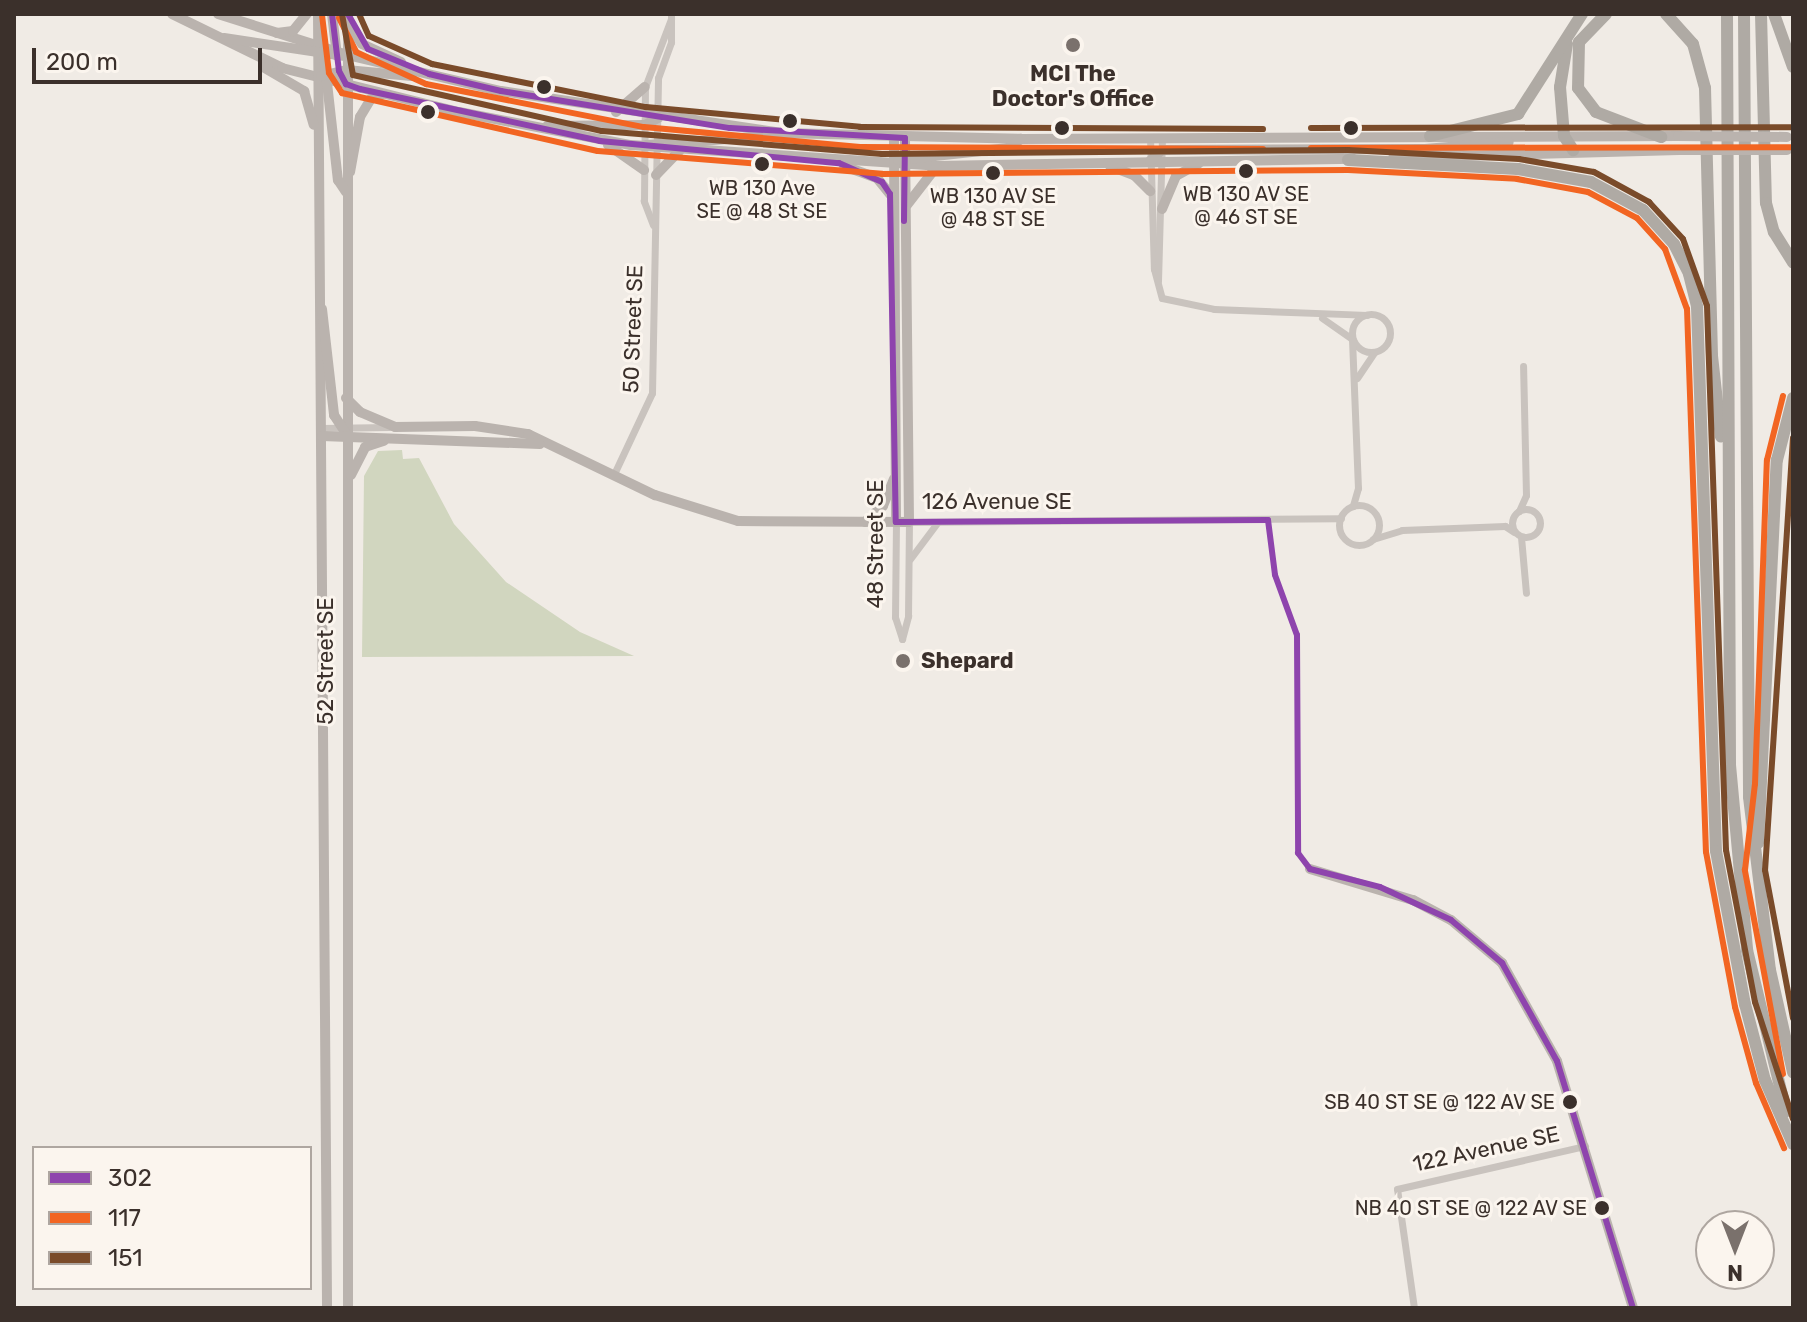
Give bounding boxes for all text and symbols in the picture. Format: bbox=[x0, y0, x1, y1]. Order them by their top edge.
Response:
scale bar bbox=[36, 32, 266, 82]
marker: MCI The Doctor's Office bbox=[1062, 34, 1084, 56]
text: 200 m bbox=[46, 48, 118, 76]
place label: MCI The Doctor's Office bbox=[992, 60, 1154, 112]
unlabelled marker bbox=[536, 79, 552, 95]
unlabelled marker bbox=[420, 104, 436, 120]
unlabelled marker bbox=[782, 113, 798, 129]
unlabelled marker bbox=[1054, 120, 1070, 136]
unlabelled marker bbox=[1343, 120, 1359, 136]
marker: WB 130 Ave SE @ 48 St SE bbox=[754, 156, 770, 172]
marker: WB 130 AV SE @ 46 ST SE bbox=[1238, 163, 1254, 179]
marker: WB 130 AV SE @ 48 ST SE bbox=[985, 165, 1001, 181]
place label: WB 130 Ave SE @ 48 St SE bbox=[697, 176, 827, 223]
place label: WB 130 AV SE @ 46 ST SE bbox=[1182, 182, 1310, 229]
place label: WB 130 AV SE @ 48 ST SE bbox=[929, 184, 1057, 231]
street label: 50 Street SE bbox=[618, 264, 648, 394]
street label: 48 Street SE bbox=[863, 479, 889, 609]
street label: 126 Avenue SE bbox=[922, 489, 1072, 515]
street label: 52 Street SE bbox=[313, 597, 339, 725]
place label: Shepard bbox=[921, 648, 1014, 674]
marker: Shepard bbox=[892, 650, 914, 672]
place label: SB 40 ST SE @ 122 AV SE bbox=[1323, 1090, 1555, 1114]
marker: SB 40 ST SE @ 122 AV SE bbox=[1562, 1094, 1578, 1110]
street label: 122 Avenue SE bbox=[1410, 1120, 1562, 1178]
legend bbox=[32, 1146, 312, 1290]
text: 302 bbox=[108, 1164, 152, 1192]
place label: NB 40 ST SE @ 122 AV SE bbox=[1353, 1196, 1587, 1220]
marker: NB 40 ST SE @ 122 AV SE bbox=[1594, 1200, 1610, 1216]
text: 117 bbox=[108, 1204, 141, 1232]
north arrow bbox=[1695, 1210, 1775, 1290]
text: 151 bbox=[108, 1244, 142, 1272]
text: N bbox=[1727, 1259, 1743, 1286]

